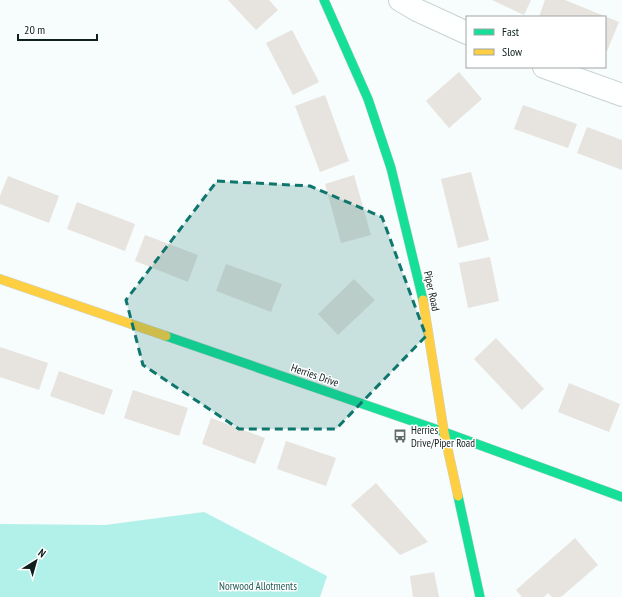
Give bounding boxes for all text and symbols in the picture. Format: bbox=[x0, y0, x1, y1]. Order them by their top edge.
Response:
scale bar bbox=[18, 16, 97, 42]
legend bbox=[466, 16, 606, 68]
text: 20 m bbox=[24, 22, 45, 37]
text: Fast bbox=[502, 24, 520, 39]
text: Slow bbox=[502, 44, 523, 59]
street label: Piper Road bbox=[421, 270, 443, 313]
street label: Herries Drive bbox=[289, 360, 341, 390]
place label: Herries Drive/Piper Road bbox=[411, 423, 475, 450]
bus stop icon: Herries Drive/Piper Road bbox=[392, 428, 408, 444]
north arrow bbox=[16, 541, 56, 581]
text: N bbox=[35, 546, 49, 560]
park label: Norwood Allotments bbox=[219, 579, 297, 593]

